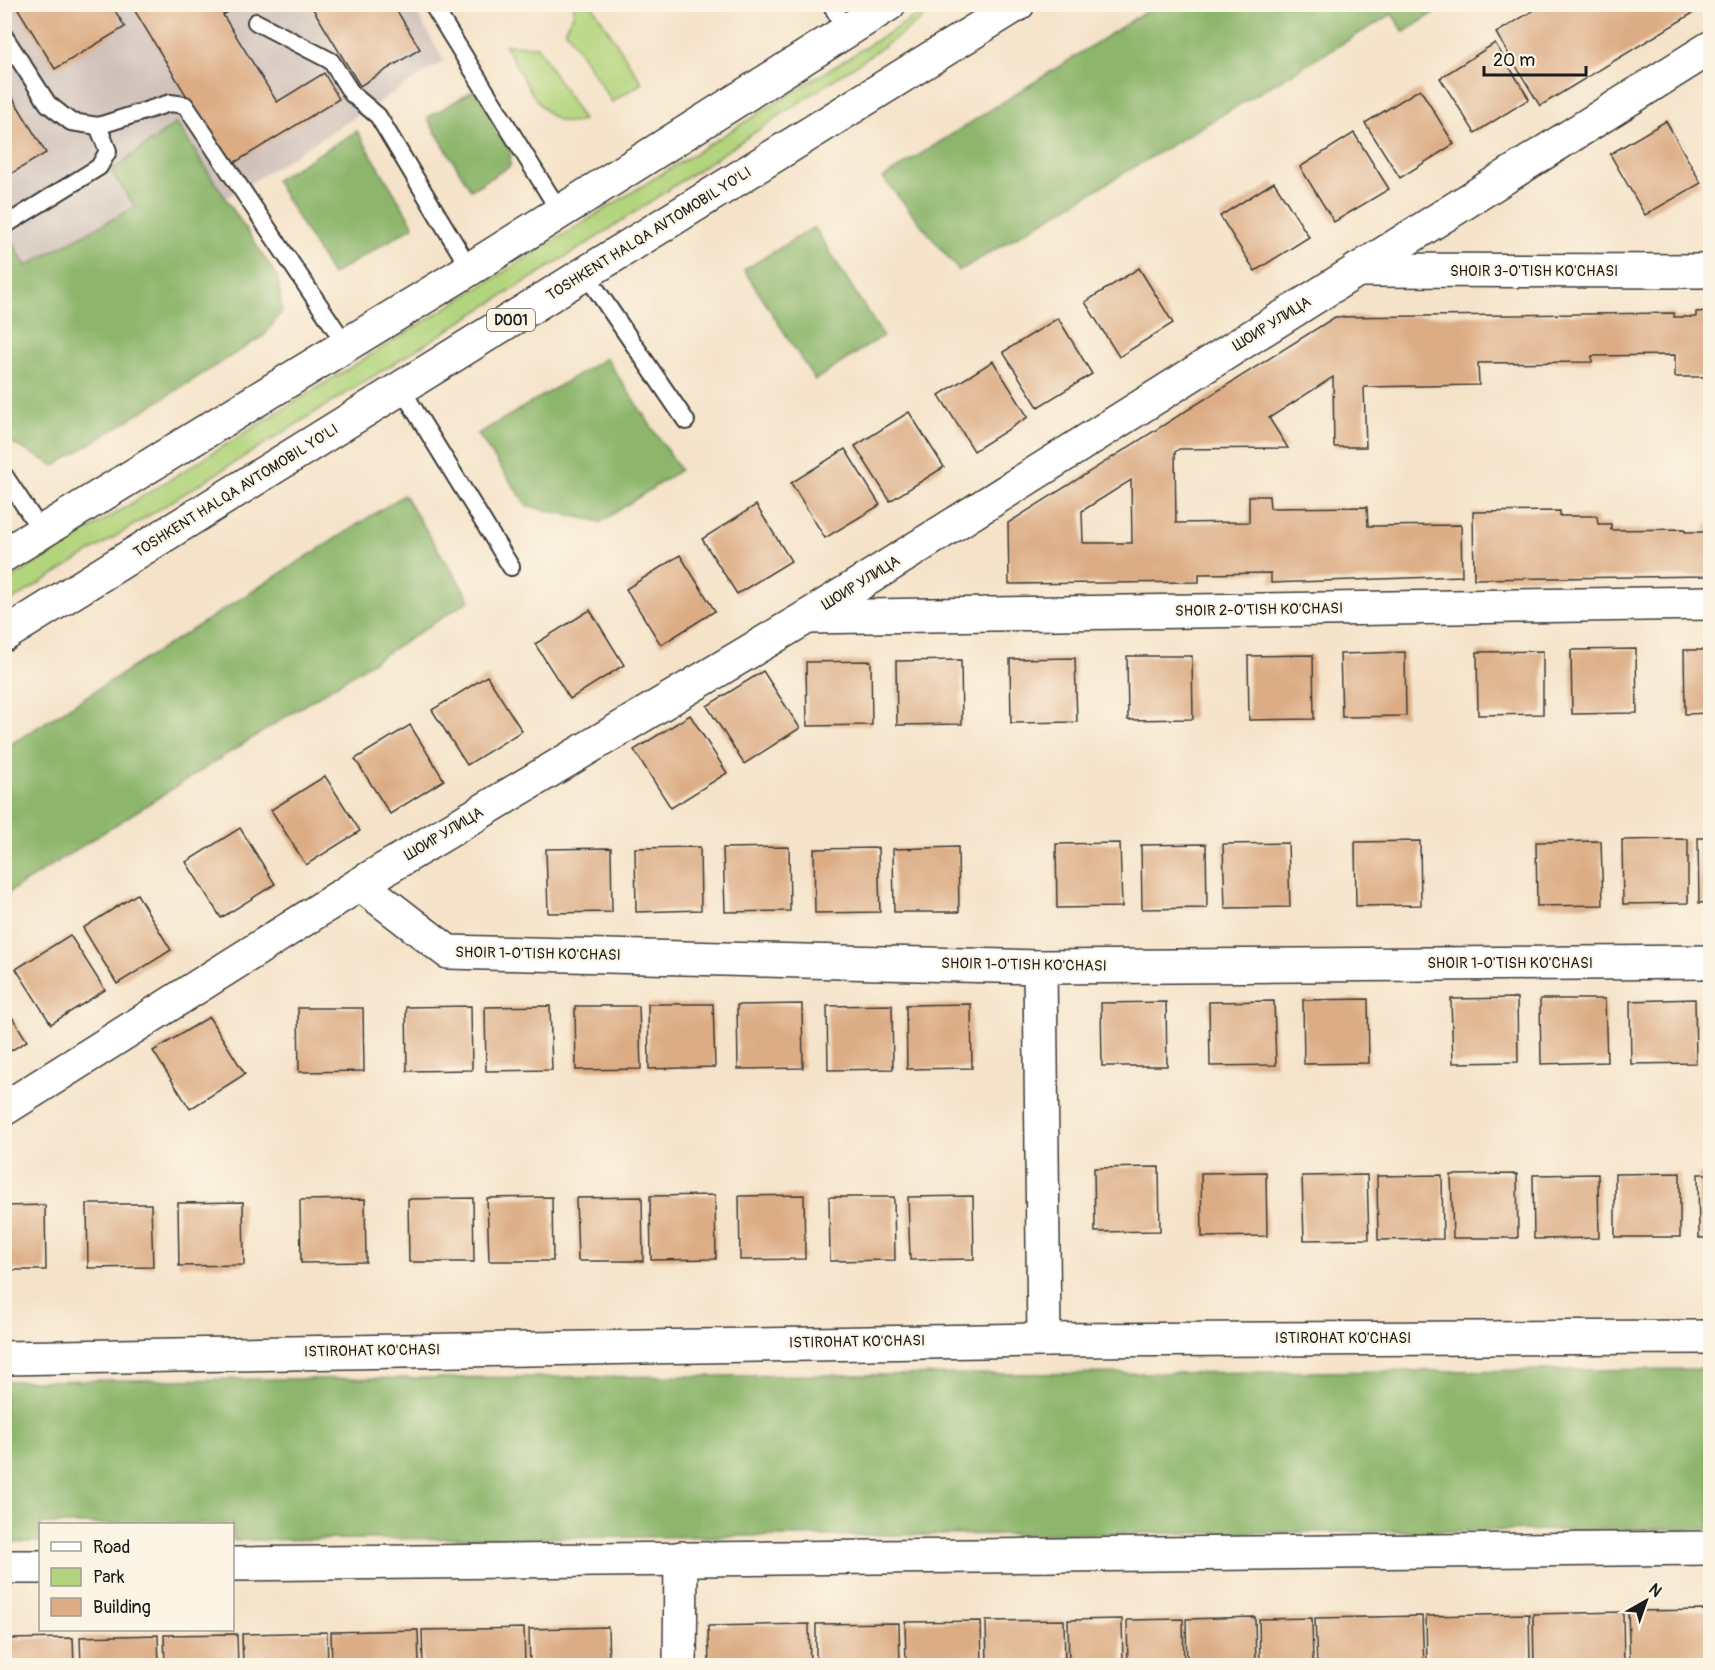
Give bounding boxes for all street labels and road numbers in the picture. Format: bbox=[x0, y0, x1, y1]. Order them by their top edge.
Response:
street label: TOSHKENT HALQA AVTOMOBIL YO'LI bbox=[543, 163, 755, 305]
street label: SHOIR 3-O'TISH KO'CHASI bbox=[1450, 262, 1618, 281]
street label: ШОИР УЛИЦА bbox=[1229, 292, 1315, 356]
road number: D001 bbox=[487, 309, 535, 331]
street label: TOSHKENT HALQA AVTOMOBIL YO'LI bbox=[130, 420, 342, 562]
street label: ШОИР УЛИЦА bbox=[818, 551, 904, 615]
street label: SHOIR 2-O'TISH KO'CHASI bbox=[1175, 599, 1343, 621]
street label: ШОИР УЛИЦА bbox=[401, 803, 487, 865]
street label: SHOIR 1-O'TISH KO'CHASI bbox=[455, 943, 621, 965]
street label: SHOIR 1-O'TISH KO'CHASI bbox=[941, 954, 1107, 976]
street label: SHOIR 1-O'TISH KO'CHASI bbox=[1427, 954, 1593, 973]
street label: ISTIROHAT KO'CHASI bbox=[1275, 1329, 1411, 1348]
street label: ISTIROHAT KO'CHASI bbox=[789, 1331, 925, 1353]
street label: ISTIROHAT KO'CHASI bbox=[304, 1340, 440, 1362]

